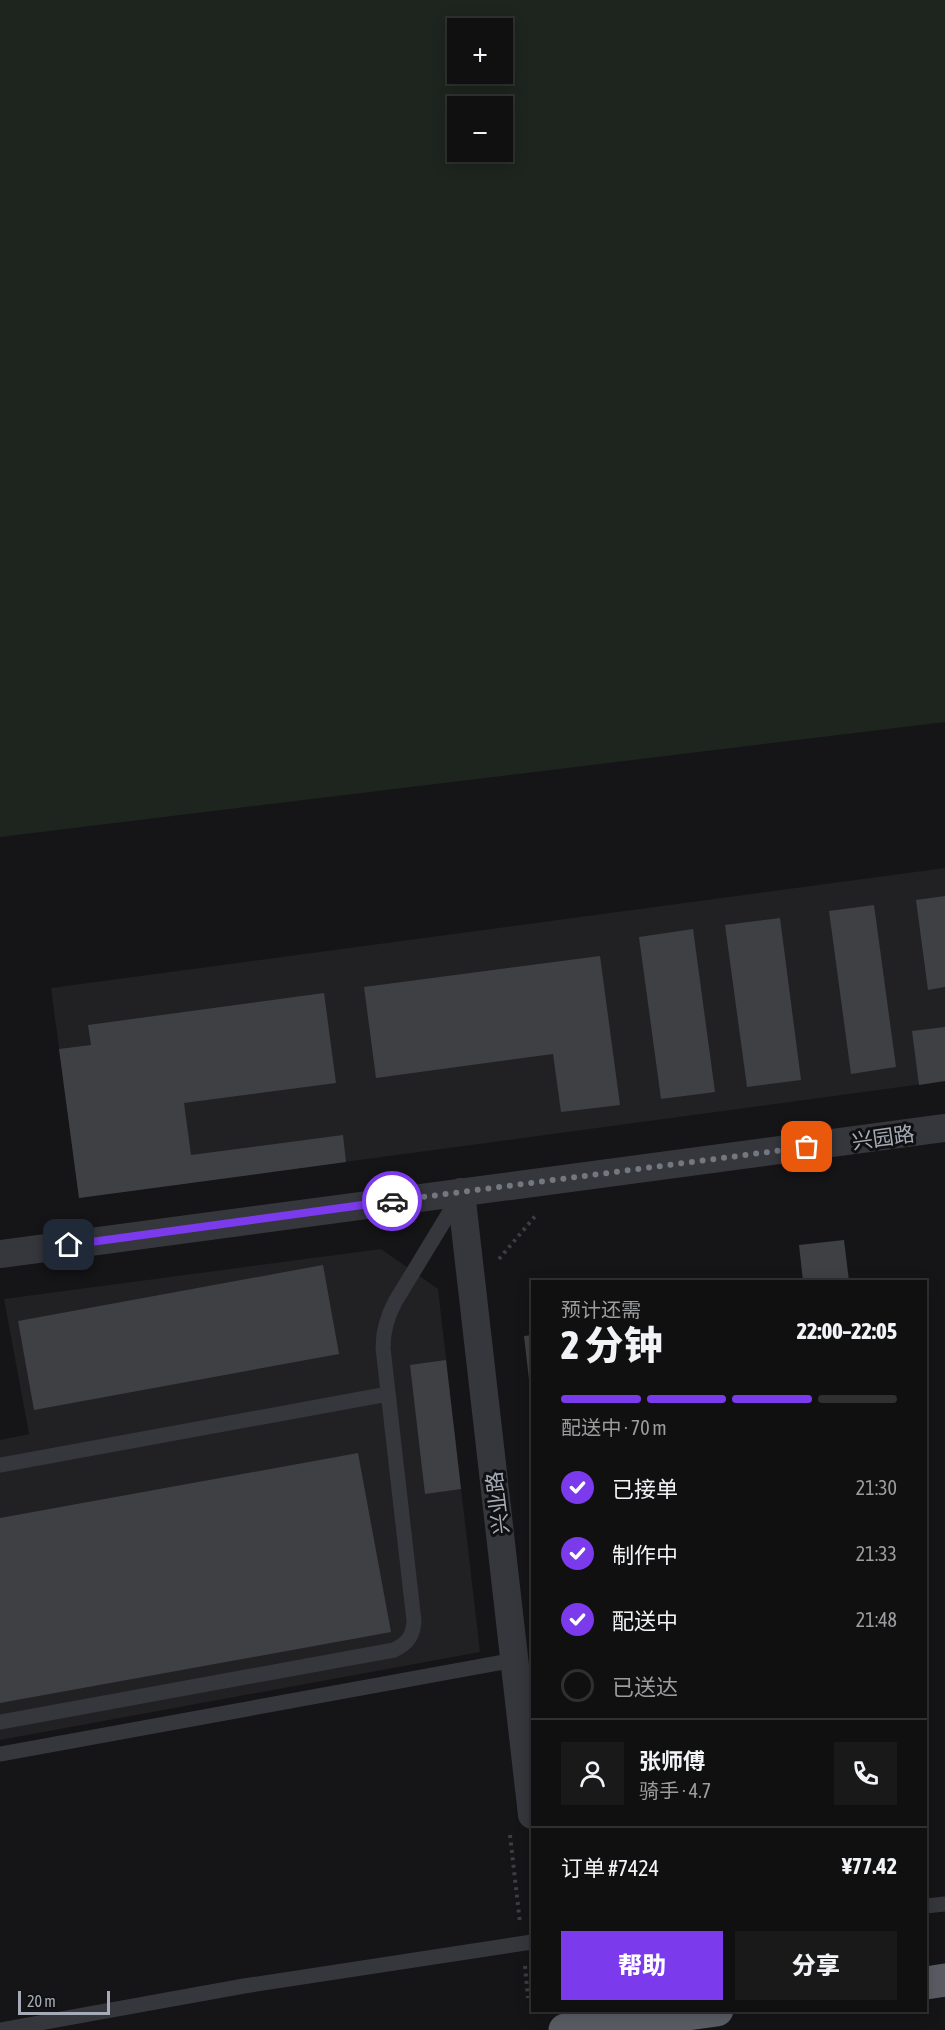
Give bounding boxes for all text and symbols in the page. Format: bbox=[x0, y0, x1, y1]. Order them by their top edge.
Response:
map controls bbox=[447, 18, 513, 162]
button: + bbox=[447, 18, 513, 84]
button: − bbox=[447, 96, 513, 162]
pin bbox=[781, 1121, 832, 1172]
street label: 兴园路 bbox=[850, 1121, 916, 1153]
icon: bag bbox=[790, 1130, 823, 1163]
courier bbox=[362, 1171, 422, 1231]
icon: car bbox=[376, 1185, 409, 1218]
pin bbox=[43, 1219, 94, 1270]
icon: home bbox=[52, 1228, 85, 1261]
text: 预计还需 bbox=[561, 1298, 641, 1321]
text: 22:00–22:05 bbox=[797, 1318, 897, 1344]
text: 2 分钟 bbox=[561, 1323, 663, 1367]
text: 配送中 · 70 m bbox=[561, 1416, 667, 1439]
street label: 兴业路 bbox=[481, 1470, 513, 1536]
icon: check bbox=[561, 1471, 594, 1504]
text: 已接单 bbox=[612, 1476, 678, 1502]
text: 21:30 bbox=[856, 1476, 897, 1499]
icon: check bbox=[561, 1537, 594, 1570]
text: 制作中 bbox=[612, 1542, 678, 1568]
text: 21:33 bbox=[856, 1542, 897, 1565]
icon: check bbox=[561, 1603, 594, 1636]
text: 配送中 bbox=[612, 1608, 678, 1634]
text: 21:48 bbox=[856, 1608, 897, 1631]
text: 已送达 bbox=[612, 1674, 678, 1700]
button: person bbox=[561, 1742, 624, 1805]
button: phone bbox=[834, 1742, 897, 1805]
text: 张师傅 bbox=[639, 1748, 705, 1774]
text: 骑手 · 4.7 bbox=[639, 1779, 711, 1802]
text: ¥77.42 bbox=[842, 1853, 897, 1879]
text: 订单 #7424 bbox=[561, 1855, 659, 1881]
button: 帮助 bbox=[561, 1931, 723, 2000]
button: 分享 bbox=[735, 1931, 897, 2000]
scale bar bbox=[18, 1988, 110, 2016]
text: 20 m bbox=[27, 1992, 56, 2010]

